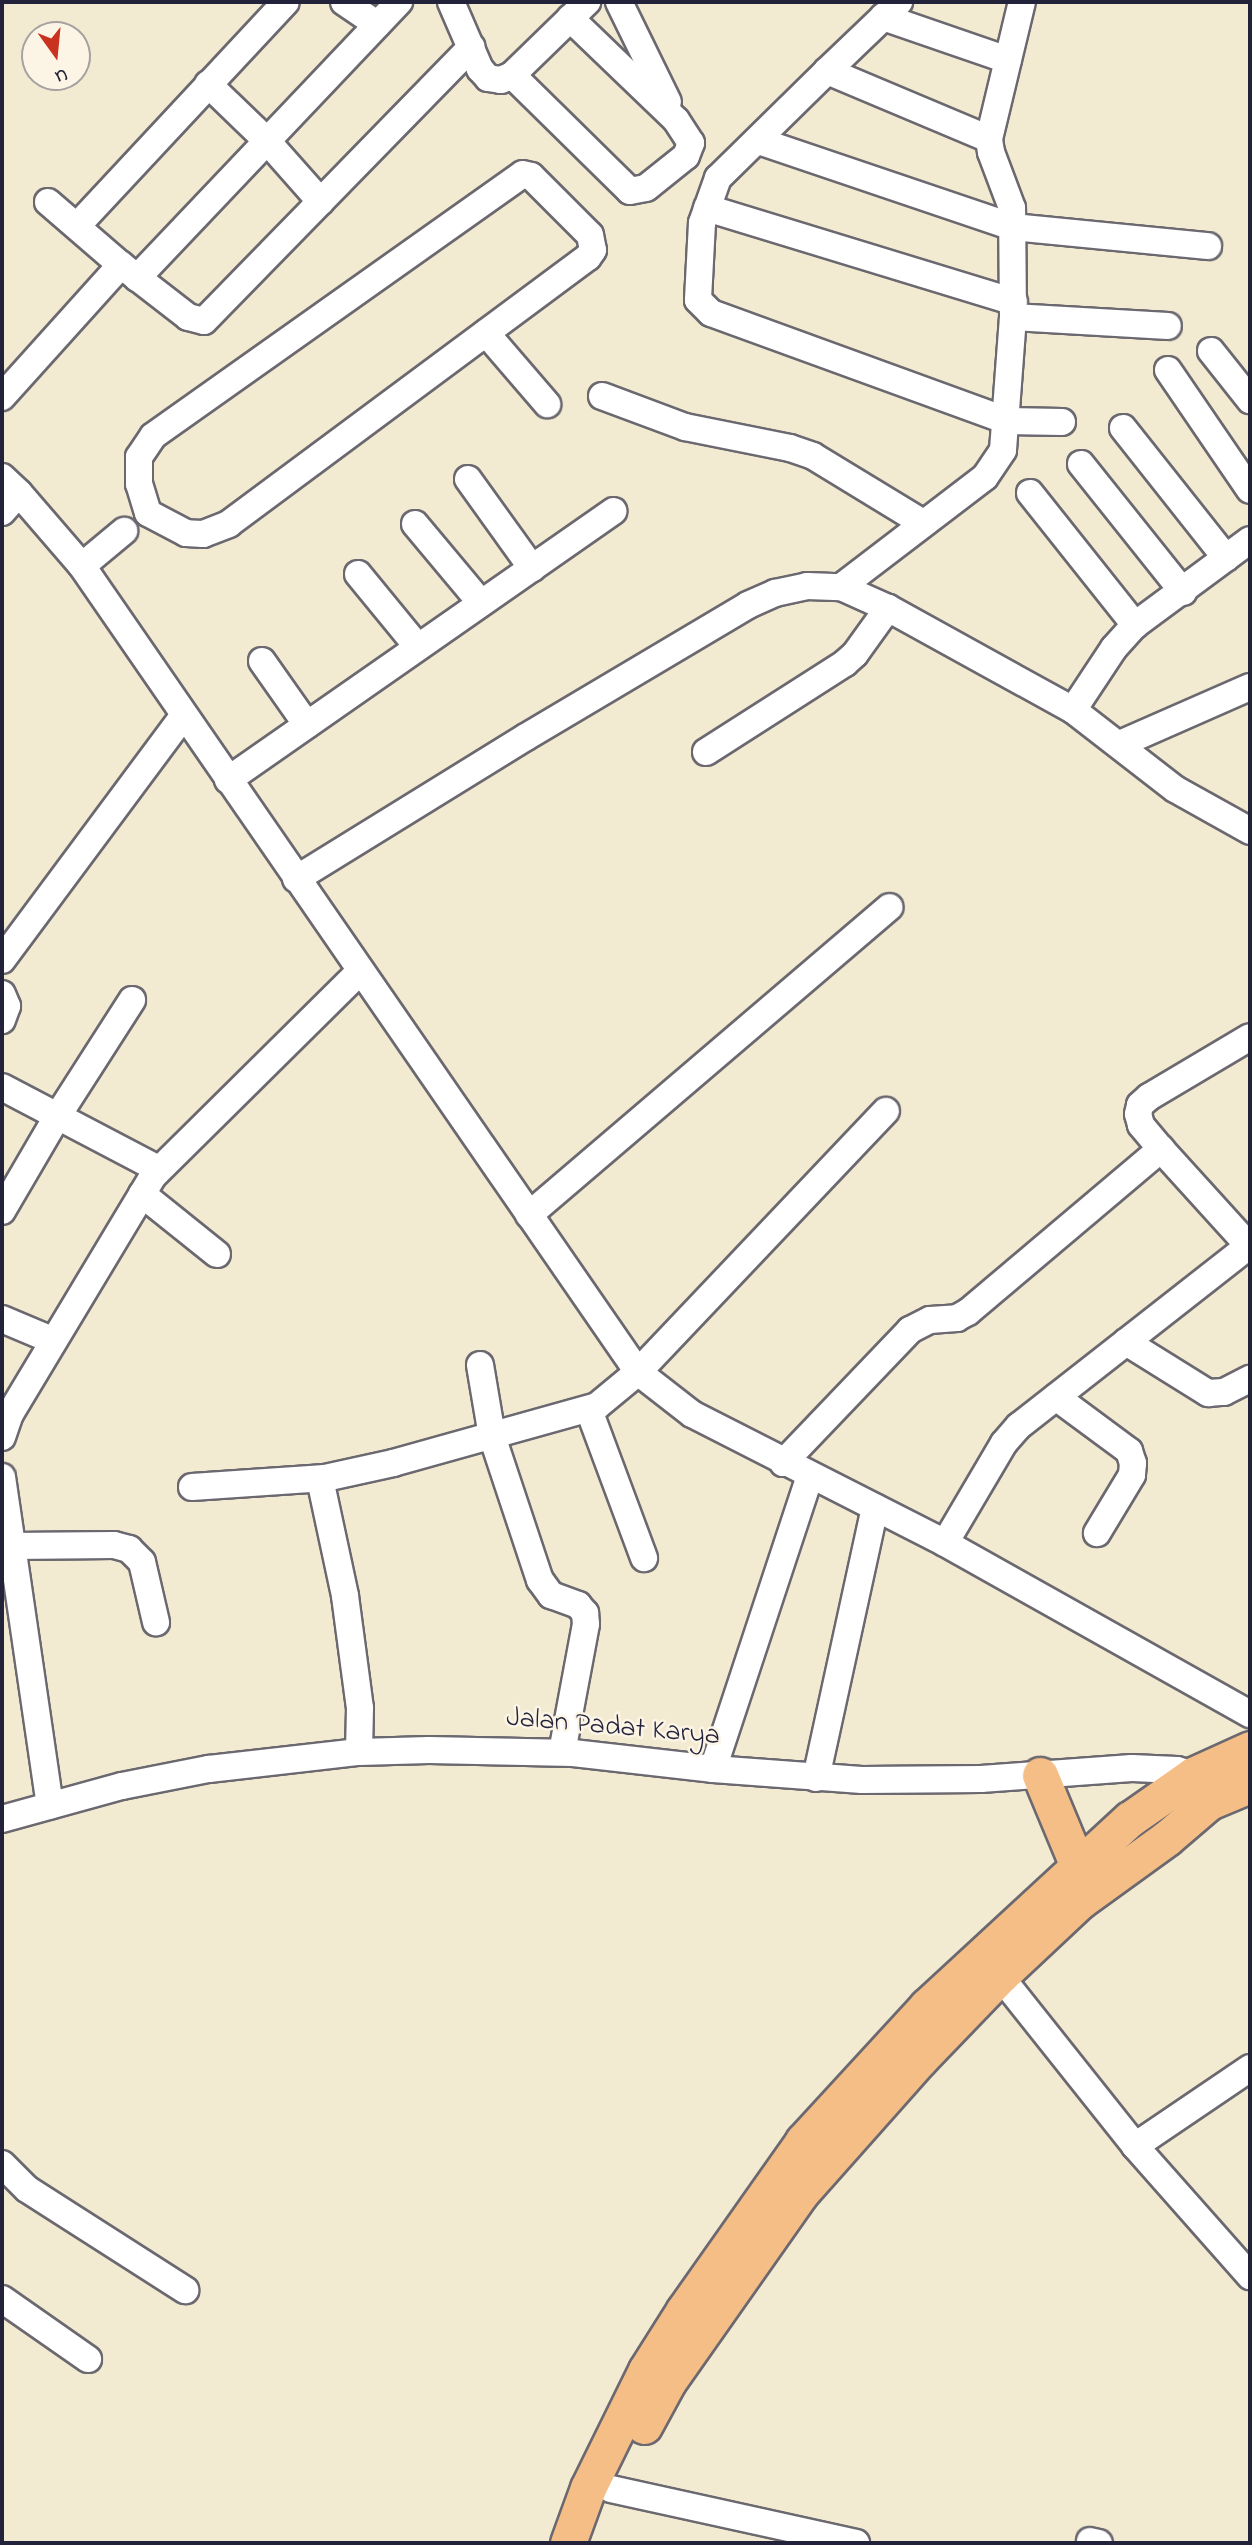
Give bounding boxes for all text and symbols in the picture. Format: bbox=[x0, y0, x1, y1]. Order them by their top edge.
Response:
north arrow bbox=[21, 21, 91, 91]
text: U bbox=[52, 60, 70, 89]
street label: Jalan Padat Karya bbox=[505, 1702, 721, 1754]

